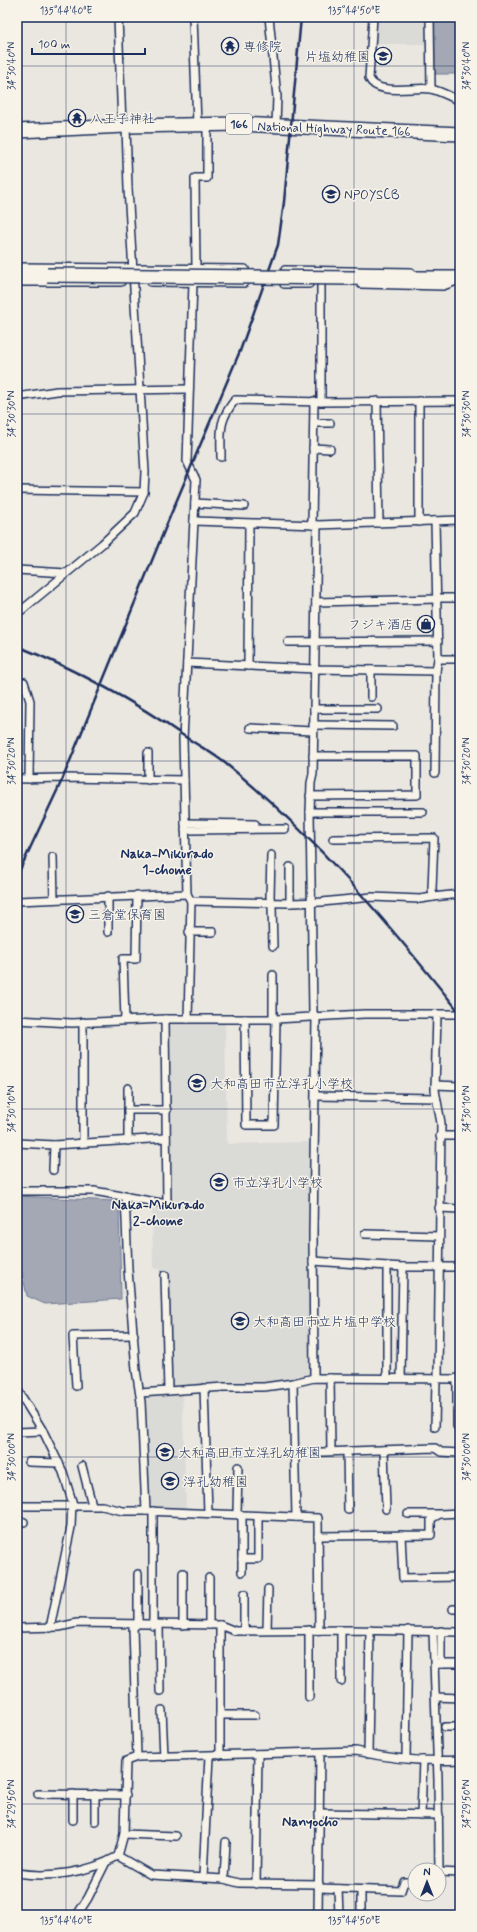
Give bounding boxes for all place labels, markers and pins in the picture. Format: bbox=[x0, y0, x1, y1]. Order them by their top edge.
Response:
temple icon: 専修院 bbox=[220, 36, 240, 56]
place label: 専修院 bbox=[243, 39, 282, 56]
school or university icon: 片塩幼稚園 bbox=[373, 46, 393, 66]
place label: 片塩幼稚園 bbox=[305, 49, 370, 66]
temple icon: 八王子神社 bbox=[67, 108, 87, 128]
place label: 八王子神社 bbox=[90, 111, 155, 128]
school or university icon: NPOYSCB bbox=[321, 184, 341, 204]
place label: NPOYSCB bbox=[344, 187, 400, 204]
shop icon: フジキ酒店 bbox=[416, 614, 436, 634]
place label: フジキ酒店 bbox=[348, 617, 413, 634]
school or university icon: 三倉堂保育園 bbox=[65, 904, 85, 924]
place label: 三倉堂保育園 bbox=[88, 907, 166, 924]
school or university icon: 大和高田市立浮孔小学校 bbox=[187, 1073, 207, 1093]
place label: 大和高田市立浮孔小学校 bbox=[210, 1076, 353, 1093]
school or university icon: 市立浮孔小学校 bbox=[209, 1172, 229, 1192]
place label: 市立浮孔小学校 bbox=[232, 1175, 323, 1192]
school or university icon: 大和高田市立片塩中学校 bbox=[230, 1311, 250, 1331]
place label: 大和高田市立片塩中学校 bbox=[253, 1314, 396, 1331]
school or university icon: 大和高田市立浮孔幼稚園 bbox=[155, 1442, 175, 1462]
place label: 大和高田市立浮孔幼稚園 bbox=[178, 1445, 321, 1462]
school or university icon: 浮孔幼稚園 bbox=[160, 1471, 180, 1491]
place label: 浮孔幼稚園 bbox=[183, 1474, 248, 1491]

